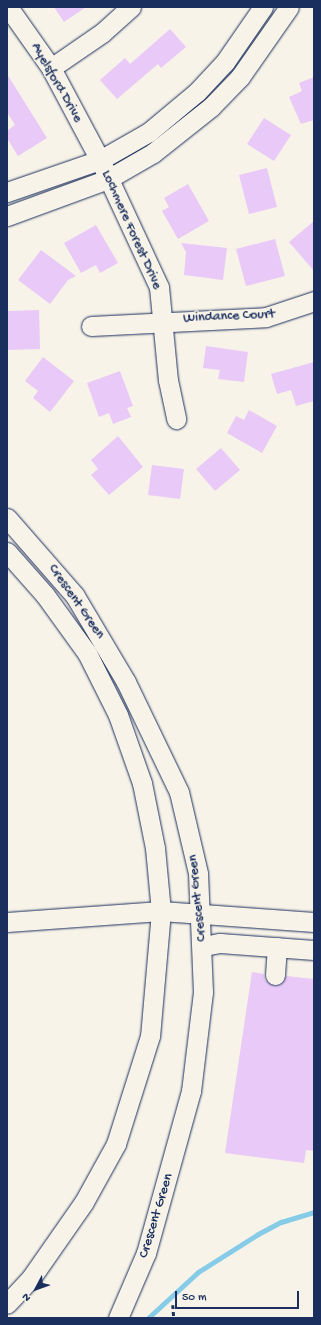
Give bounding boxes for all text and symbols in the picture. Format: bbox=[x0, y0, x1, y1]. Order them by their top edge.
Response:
street label: Ayelsford Drive bbox=[26, 40, 86, 126]
street label: Lochmere Forest Drive bbox=[97, 168, 165, 292]
street label: Windance Court bbox=[183, 306, 275, 328]
street label: Crescent Green bbox=[44, 561, 108, 643]
street label: Crescent Green bbox=[185, 854, 211, 942]
street label: Crescent Green bbox=[136, 1172, 178, 1260]
north arrow bbox=[16, 1269, 56, 1309]
scale bar bbox=[177, 1283, 301, 1309]
text: N bbox=[20, 1290, 34, 1304]
text: 50 m bbox=[182, 1291, 207, 1305]

